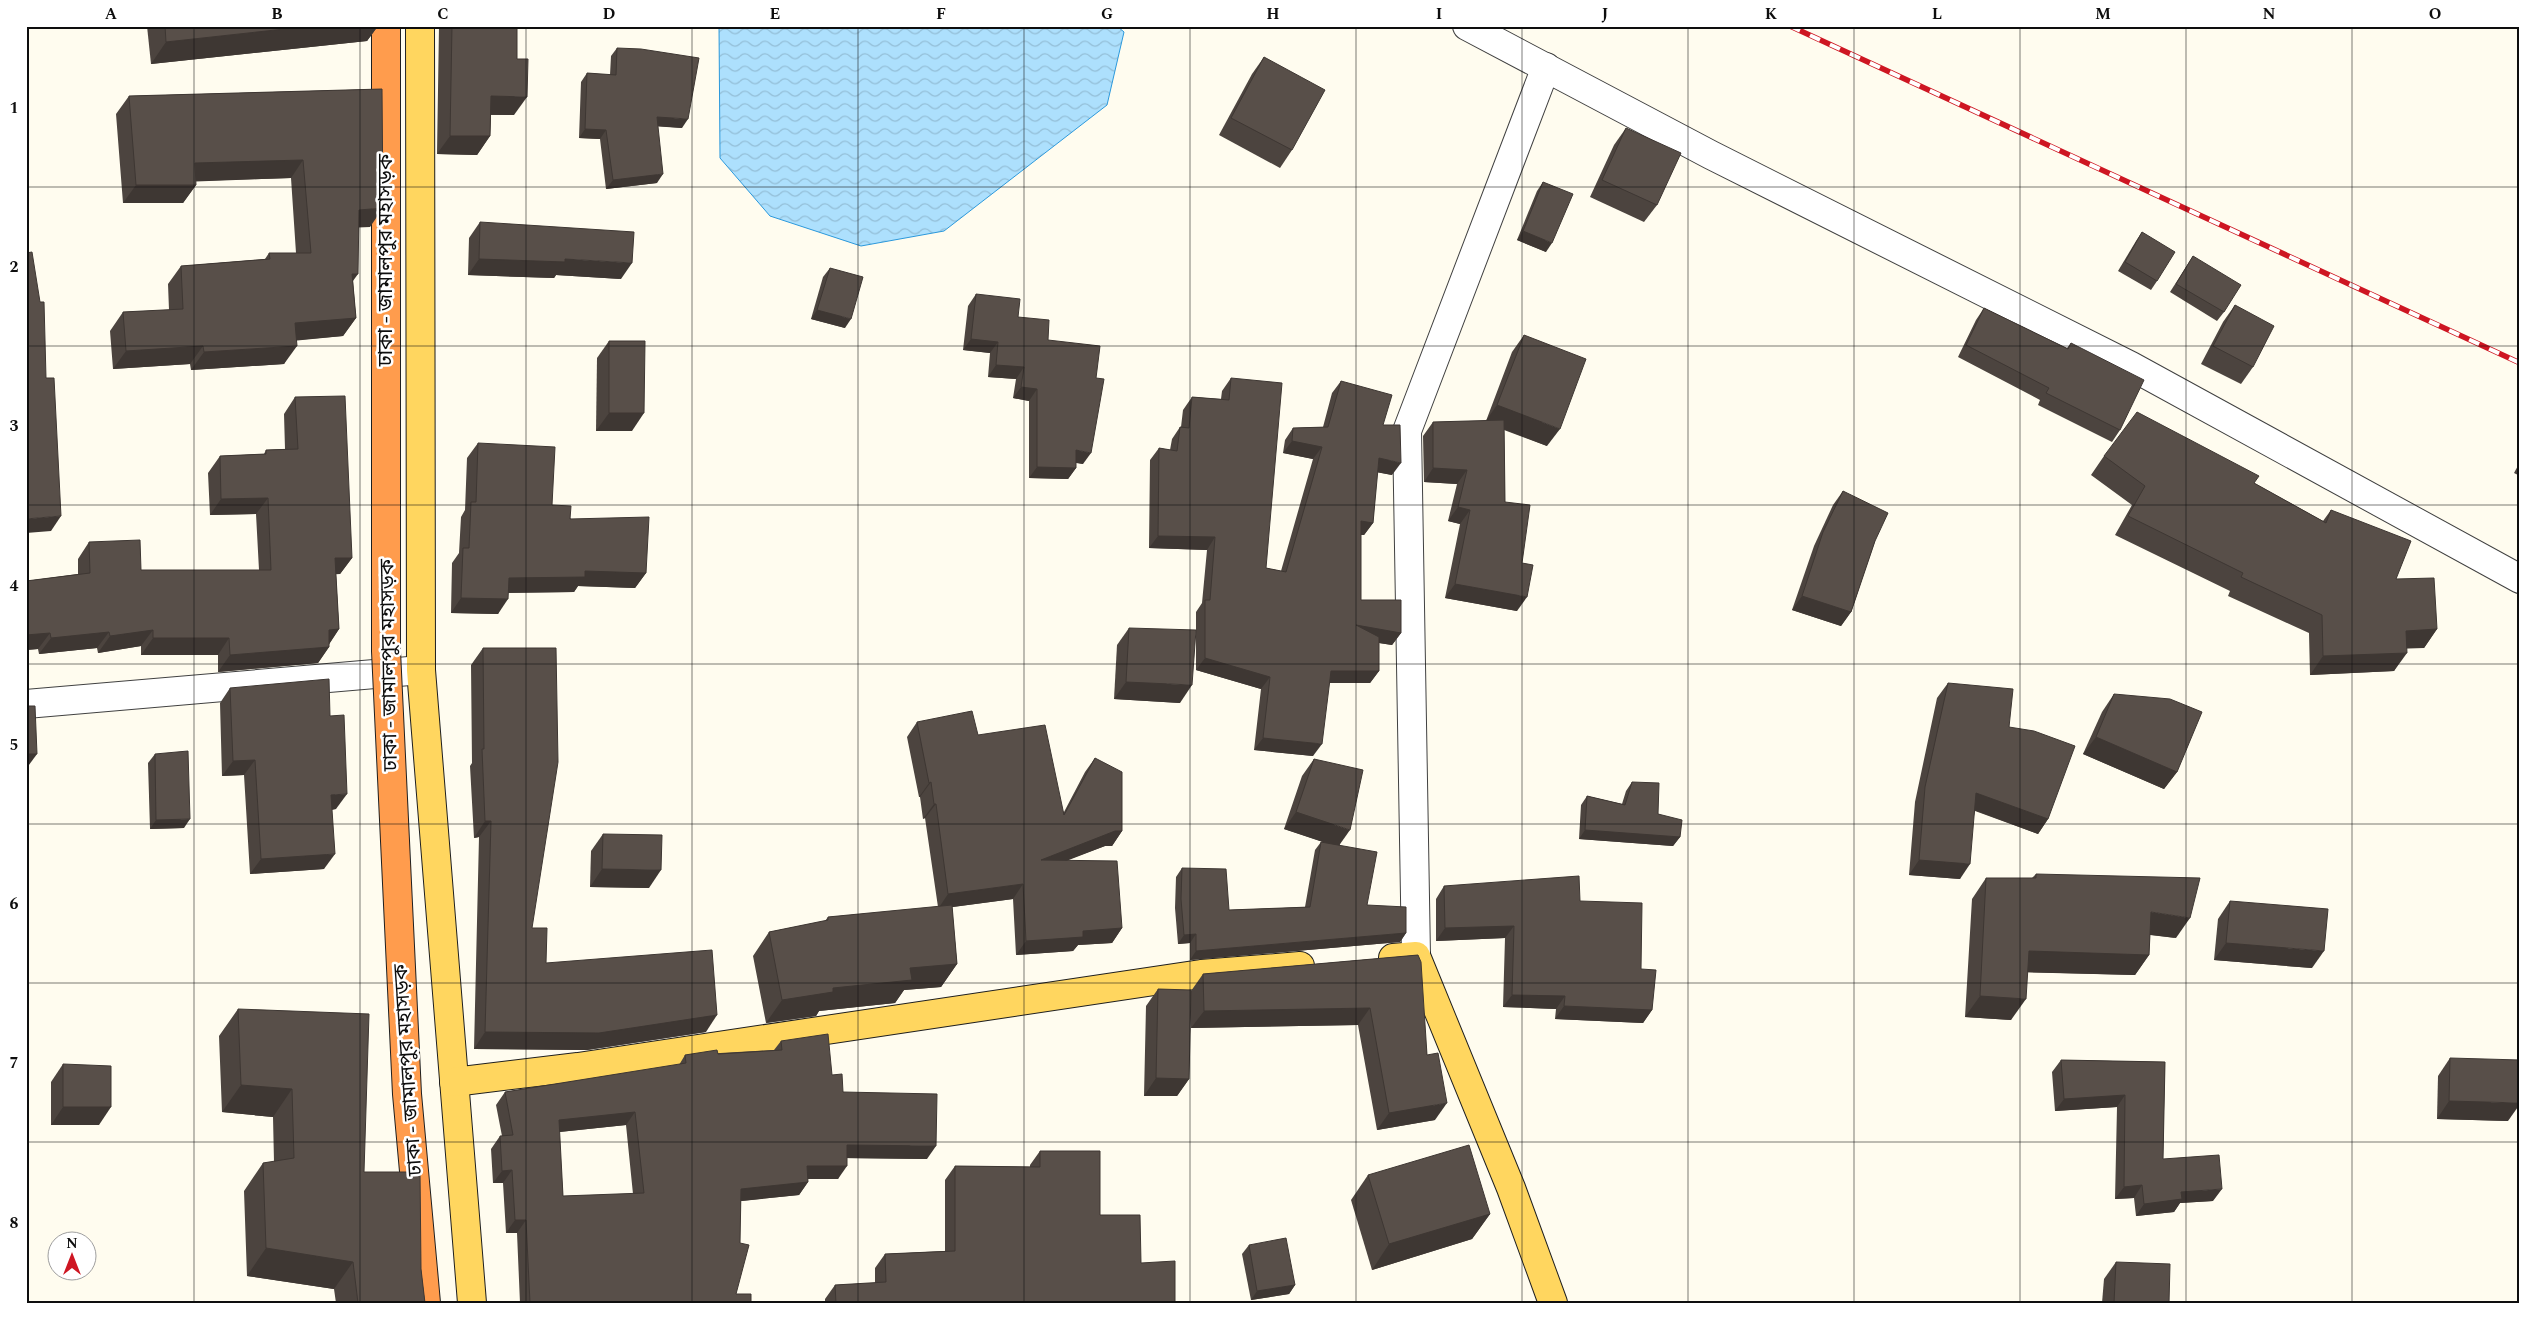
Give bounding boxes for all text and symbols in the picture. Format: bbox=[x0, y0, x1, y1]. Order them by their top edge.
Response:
text: A bbox=[105, 2, 118, 26]
text: B bbox=[271, 2, 283, 26]
text: C bbox=[437, 2, 449, 26]
text: D bbox=[603, 2, 616, 26]
text: E bbox=[770, 2, 780, 26]
text: F bbox=[936, 2, 946, 26]
text: G bbox=[1101, 2, 1113, 26]
text: H bbox=[1266, 2, 1280, 26]
text: I bbox=[1436, 2, 1442, 26]
text: J bbox=[1602, 2, 1609, 26]
text: K bbox=[1765, 2, 1778, 26]
text: L bbox=[1932, 2, 1942, 26]
text: M bbox=[2095, 2, 2111, 26]
text: N bbox=[2262, 2, 2276, 26]
text: O bbox=[2429, 2, 2441, 26]
text: 1 bbox=[10, 96, 18, 120]
street label: ঢাকা - জামালপুর মহাসড়ক bbox=[371, 153, 401, 367]
text: 2 bbox=[10, 255, 19, 279]
text: 3 bbox=[10, 414, 19, 438]
street label: ঢাকা - জামালপুর মহাসড়ক bbox=[372, 558, 406, 772]
text: 4 bbox=[10, 574, 19, 598]
text: 5 bbox=[10, 733, 18, 757]
text: 6 bbox=[10, 892, 19, 916]
street label: ঢাকা - জামালপুর মহাসড়ক bbox=[386, 962, 430, 1178]
text: 7 bbox=[10, 1051, 19, 1075]
text: 8 bbox=[10, 1211, 19, 1235]
north arrow bbox=[48, 1232, 98, 1282]
text: N bbox=[66, 1233, 78, 1254]

